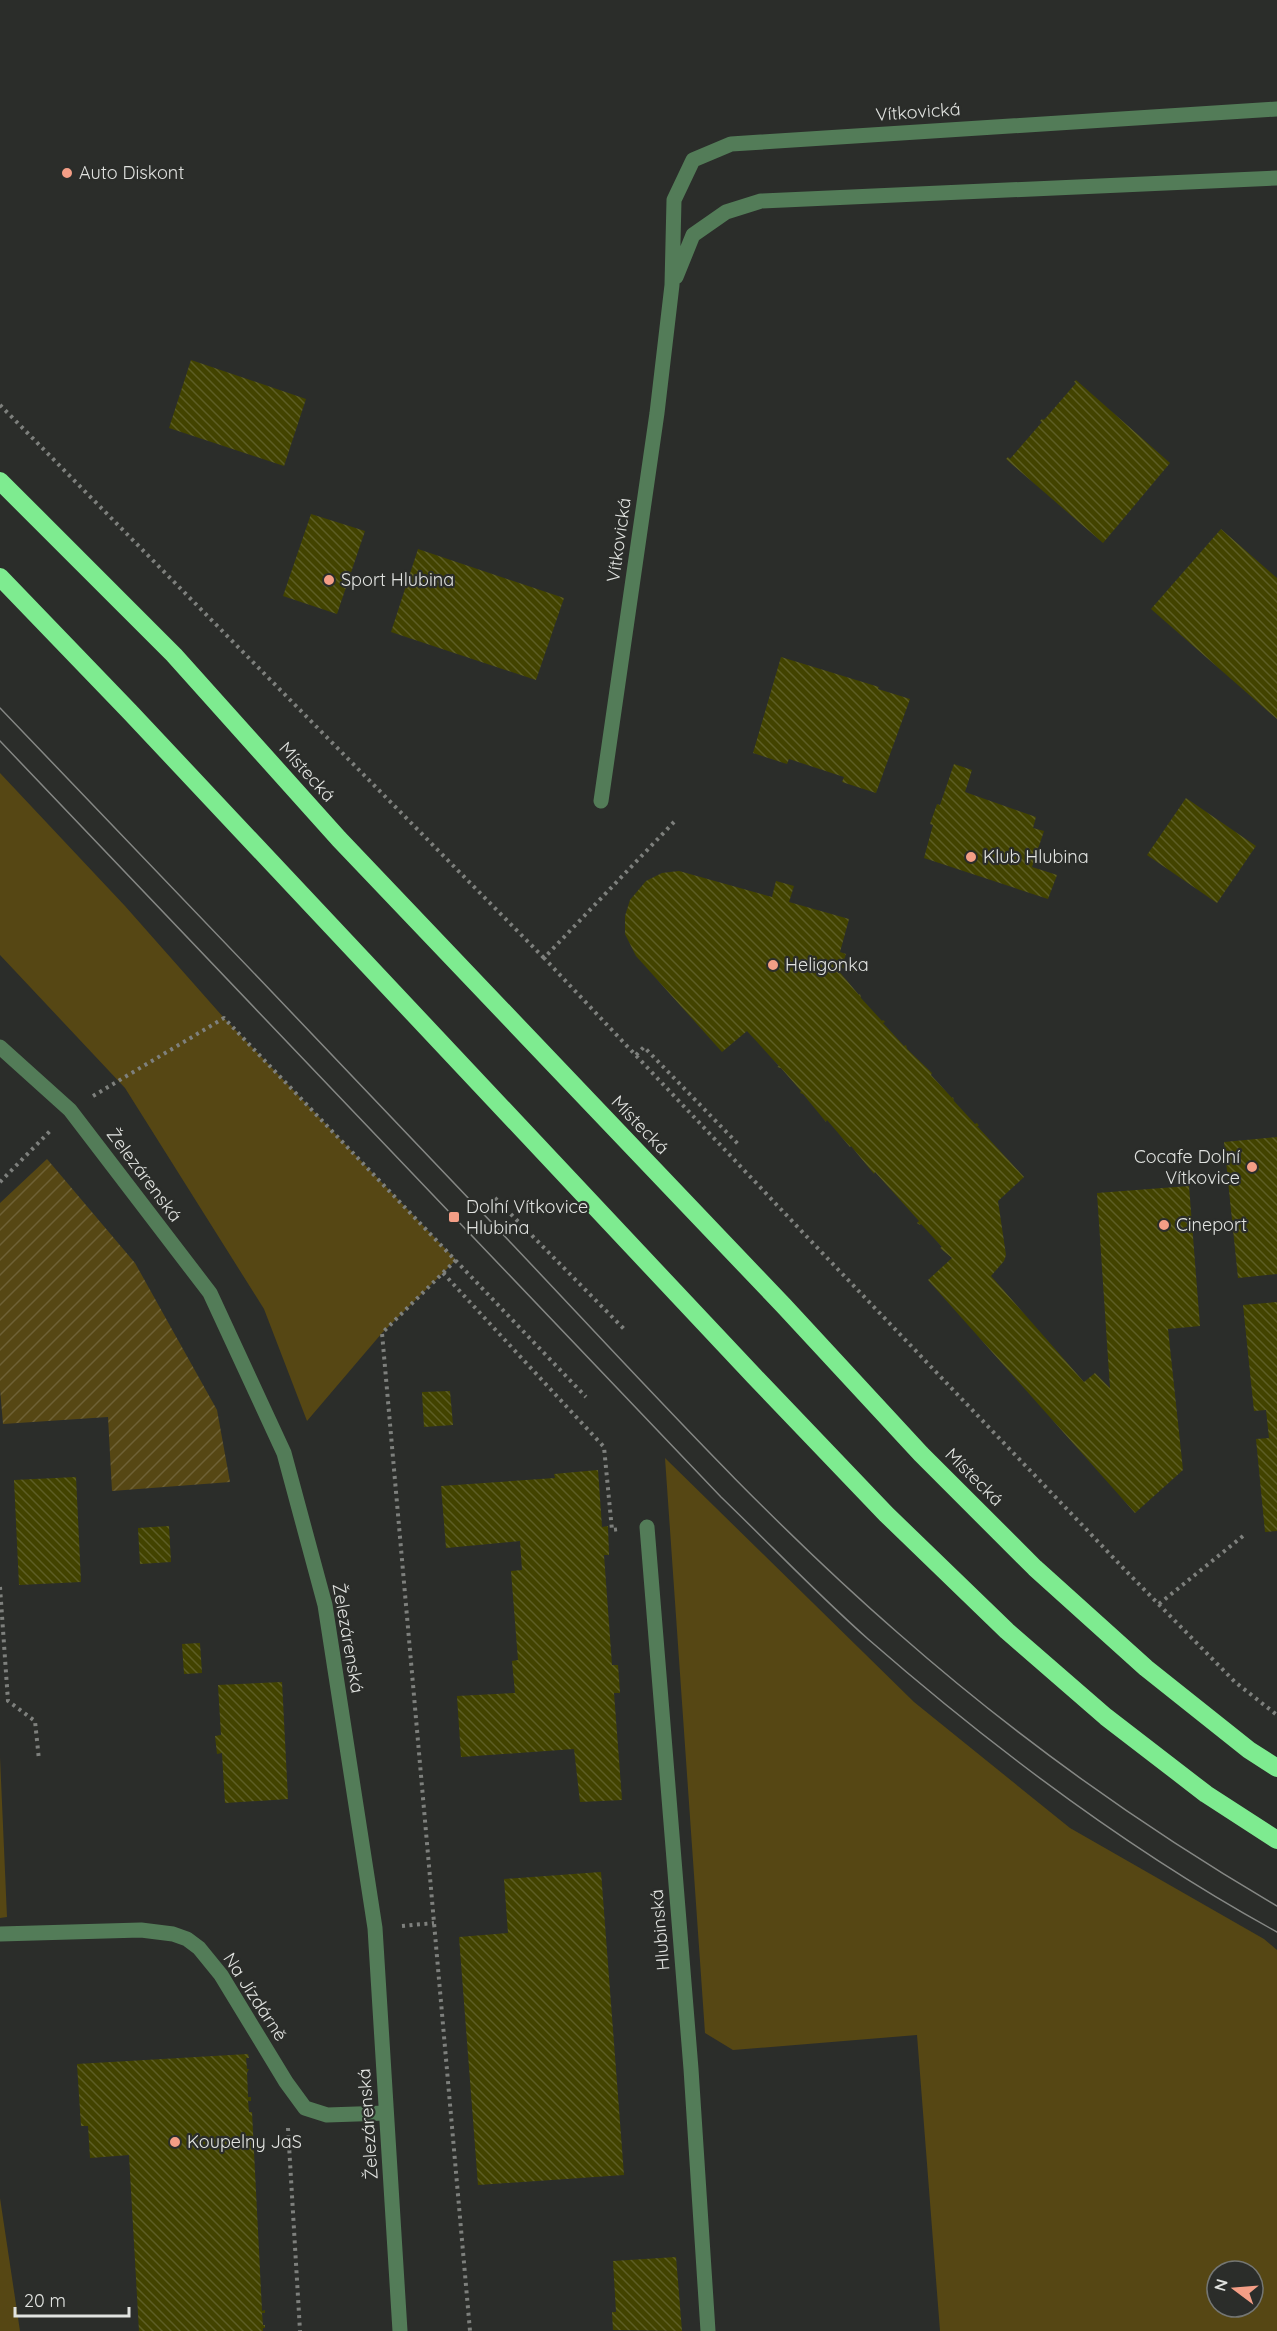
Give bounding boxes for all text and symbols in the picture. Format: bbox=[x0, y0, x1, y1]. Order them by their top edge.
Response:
street label: Vítkovická bbox=[875, 97, 961, 126]
place label: Auto Diskont bbox=[79, 161, 184, 184]
marker: Auto Diskont bbox=[60, 166, 74, 180]
street label: Vítkovická bbox=[601, 496, 636, 584]
place label: Sport Hlubina bbox=[341, 568, 454, 591]
marker: Sport Hlubina bbox=[322, 573, 336, 587]
street label: Místecká bbox=[274, 737, 340, 807]
place label: Klub Hlubina bbox=[983, 845, 1089, 868]
marker: Klub Hlubina bbox=[964, 850, 978, 864]
place label: Heligonka bbox=[785, 953, 869, 976]
marker: Heligonka bbox=[766, 958, 780, 972]
street label: Místecká bbox=[607, 1090, 674, 1159]
street label: Železárenská bbox=[102, 1123, 187, 1226]
place label: Cocafe Dolní Vítkovice bbox=[1134, 1145, 1240, 1189]
marker: Cocafe Dolní Vítkovice bbox=[1245, 1160, 1259, 1174]
place label: Dolní Vítkovice Hlubina bbox=[466, 1195, 588, 1239]
marker: Dolní Vítkovice Hlubina bbox=[447, 1210, 461, 1224]
place label: Cineport bbox=[1176, 1213, 1247, 1236]
marker: Cineport bbox=[1157, 1218, 1171, 1232]
street label: Místecká bbox=[940, 1443, 1008, 1511]
street label: Železárenská bbox=[327, 1581, 369, 1695]
street label: Hlubinská bbox=[645, 1889, 675, 1972]
street label: Na Jízdárně bbox=[218, 1948, 293, 2045]
street label: Železárenská bbox=[352, 2068, 383, 2180]
place label: Koupelny JaS bbox=[187, 2130, 302, 2153]
marker: Koupelny JaS bbox=[168, 2135, 182, 2149]
north arrow bbox=[1205, 2259, 1265, 2319]
text: N bbox=[1209, 2276, 1232, 2293]
scale bar bbox=[15, 2280, 129, 2318]
text: 20 m bbox=[24, 2289, 66, 2312]

